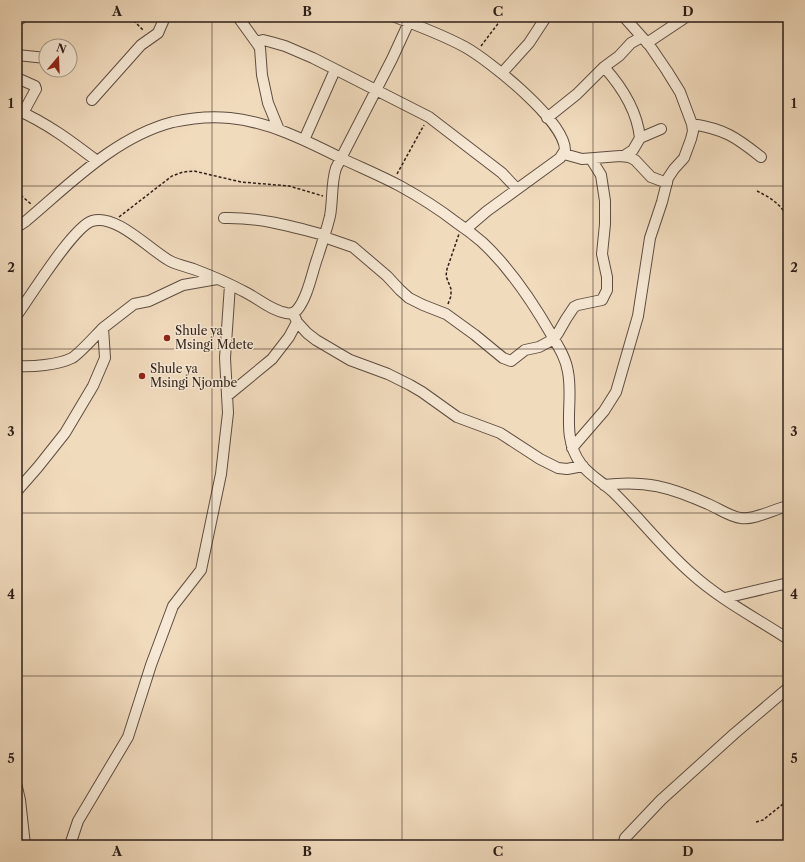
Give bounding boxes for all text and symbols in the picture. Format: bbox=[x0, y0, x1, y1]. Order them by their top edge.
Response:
text: A bbox=[111, 3, 123, 19]
text: B bbox=[302, 3, 312, 19]
text: C bbox=[493, 3, 503, 19]
text: D bbox=[682, 3, 694, 19]
north arrow bbox=[38, 38, 78, 78]
text: N bbox=[54, 40, 68, 57]
text: 1 bbox=[8, 95, 14, 111]
text: 1 bbox=[791, 95, 797, 111]
text: 2 bbox=[7, 259, 15, 275]
text: 2 bbox=[790, 259, 798, 275]
place label: Shule ya Msingi Mdete bbox=[175, 323, 254, 352]
marker: Shule ya Msingi Mdete bbox=[162, 333, 172, 343]
place label: Shule ya Msingi Njombe bbox=[150, 361, 238, 390]
marker: Shule ya Msingi Njombe bbox=[137, 371, 147, 381]
text: 3 bbox=[7, 423, 15, 439]
text: 3 bbox=[790, 423, 798, 439]
text: 4 bbox=[7, 586, 15, 602]
text: 4 bbox=[790, 586, 798, 602]
text: 5 bbox=[7, 750, 15, 766]
text: 5 bbox=[790, 750, 798, 766]
text: A bbox=[111, 843, 123, 859]
text: B bbox=[302, 843, 312, 859]
text: C bbox=[493, 843, 503, 859]
text: D bbox=[682, 843, 694, 859]

